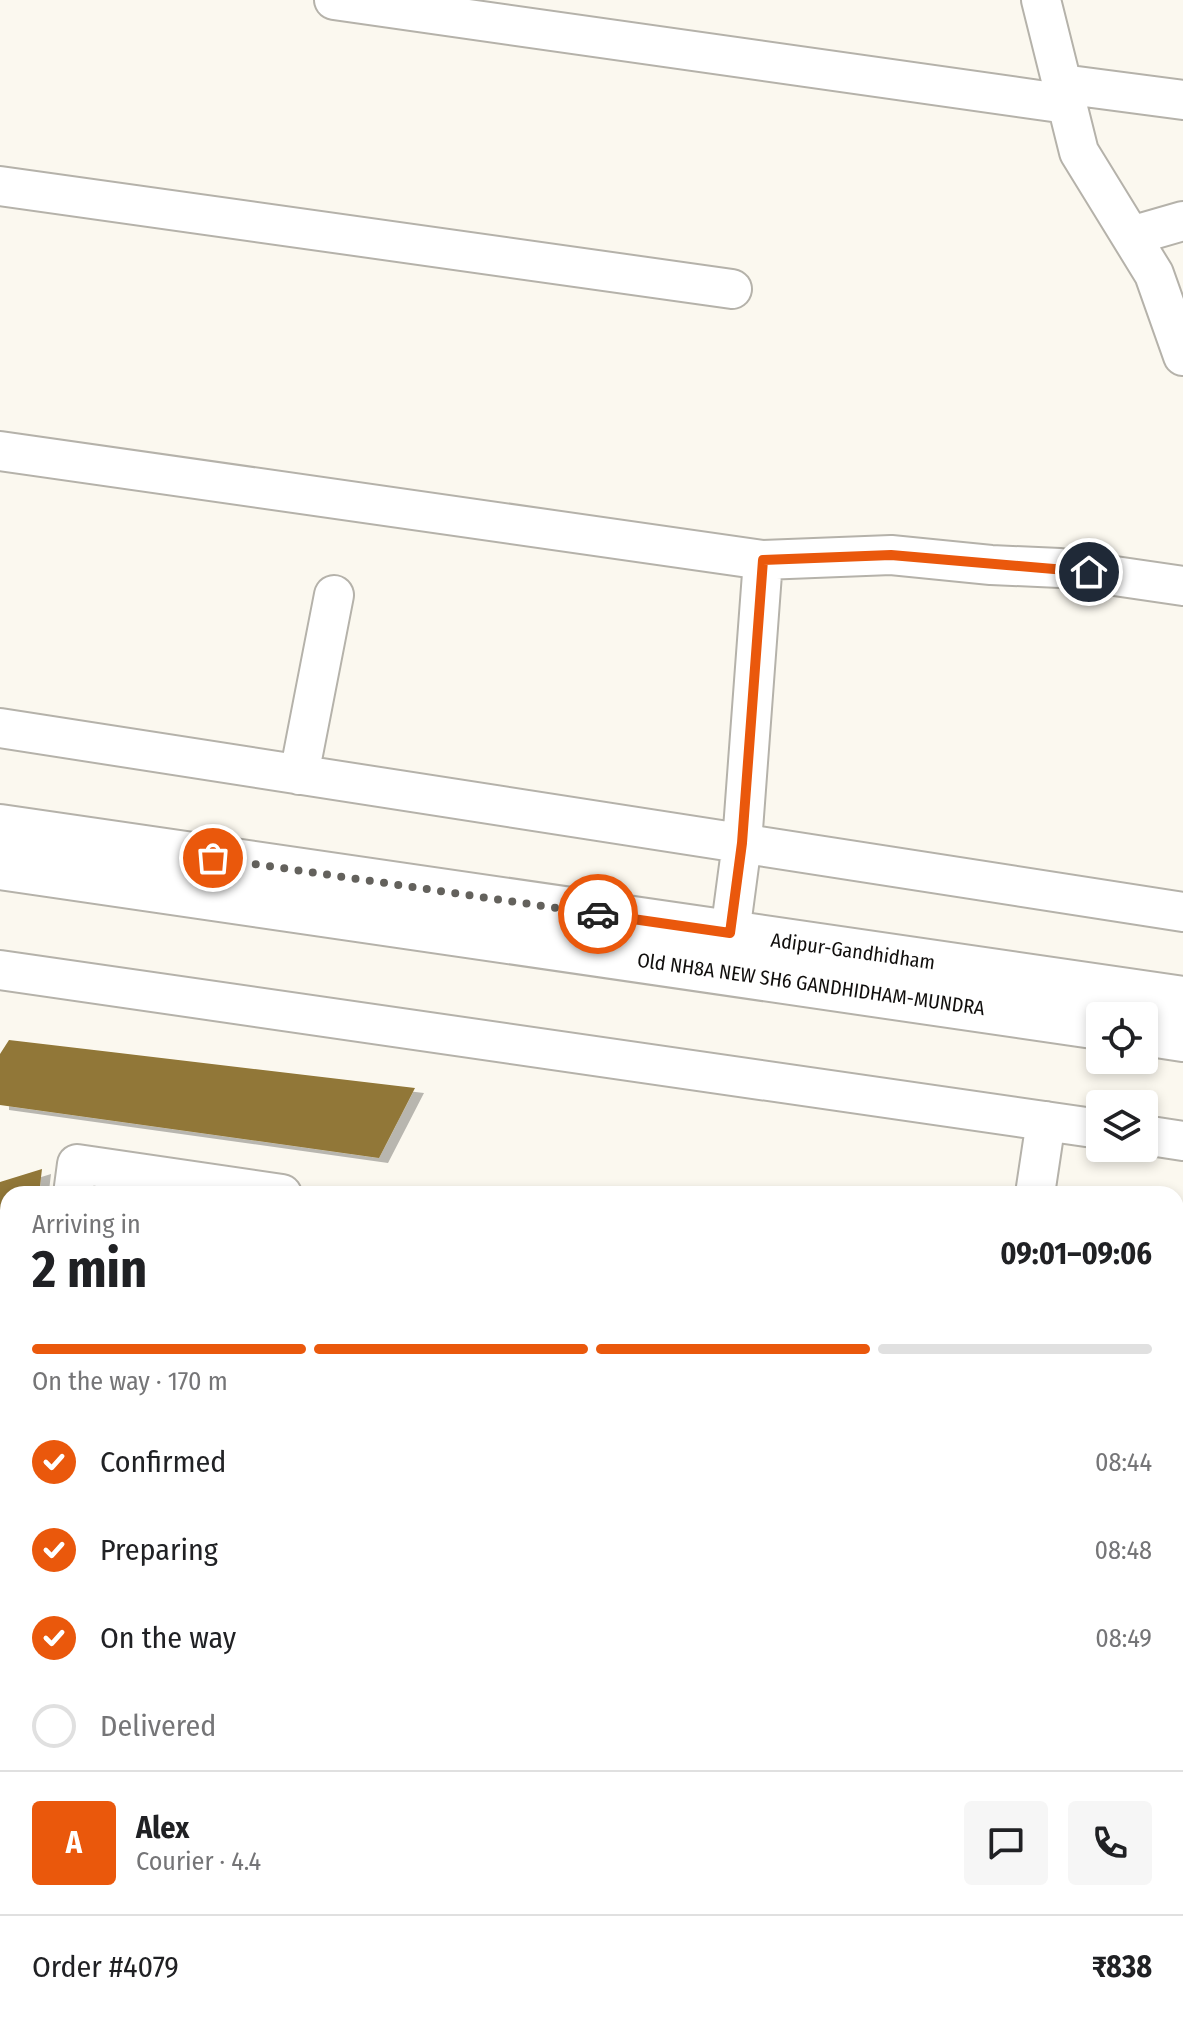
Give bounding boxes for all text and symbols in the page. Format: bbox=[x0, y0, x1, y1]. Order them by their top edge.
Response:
pin bbox=[1055, 538, 1123, 606]
icon: home bbox=[1067, 550, 1111, 594]
pin bbox=[179, 824, 247, 892]
icon: bag bbox=[191, 836, 235, 880]
courier bbox=[558, 874, 638, 954]
icon: car bbox=[576, 892, 620, 936]
street label: Adipur-Gandhidham bbox=[769, 928, 937, 974]
street label: Old NH8A NEW SH6 GANDHIDHAM-MUNDRA bbox=[636, 948, 987, 1020]
map controls bbox=[1086, 1002, 1158, 1162]
button: locate bbox=[1086, 1002, 1158, 1074]
button: layers bbox=[1086, 1090, 1158, 1162]
text: Arriving in bbox=[32, 1209, 141, 1240]
text: 09:01–09:06 bbox=[1000, 1236, 1152, 1272]
text: 2 min bbox=[32, 1238, 147, 1301]
text: On the way · 170 m bbox=[32, 1366, 228, 1397]
icon: check bbox=[32, 1440, 76, 1484]
text: Confirmed bbox=[100, 1444, 226, 1480]
text: 08:44 bbox=[1095, 1447, 1152, 1478]
icon: check bbox=[32, 1528, 76, 1572]
text: Preparing bbox=[100, 1532, 218, 1568]
text: 08:48 bbox=[1094, 1535, 1152, 1566]
icon: check bbox=[32, 1616, 76, 1660]
text: On the way bbox=[100, 1620, 236, 1656]
text: 08:49 bbox=[1095, 1623, 1152, 1654]
text: Delivered bbox=[100, 1708, 216, 1744]
button: chat bbox=[964, 1801, 1048, 1885]
button: phone bbox=[1068, 1801, 1152, 1885]
text: Alex bbox=[136, 1810, 189, 1846]
text: A bbox=[66, 1825, 82, 1861]
text: Courier · 4.4 bbox=[136, 1846, 261, 1877]
text: Order #4079 bbox=[32, 1949, 179, 1985]
text: ₹838 bbox=[1092, 1949, 1152, 1985]

